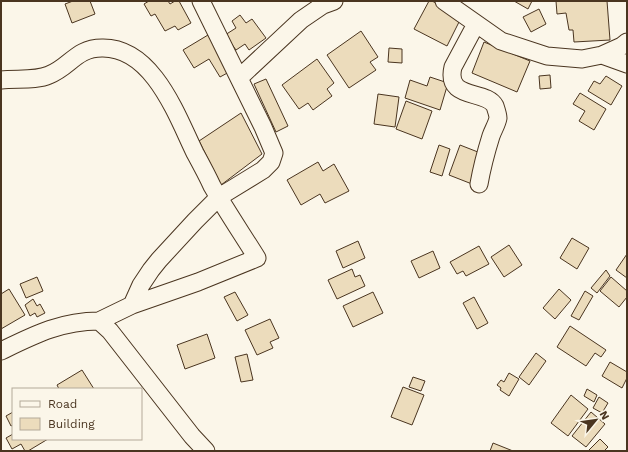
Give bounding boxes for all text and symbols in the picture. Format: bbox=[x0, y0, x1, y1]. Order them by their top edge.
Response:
legend bbox=[12, 388, 142, 440]
text: Road bbox=[48, 397, 77, 411]
north arrow bbox=[576, 400, 616, 440]
text: N bbox=[597, 409, 612, 422]
text: Building bbox=[48, 417, 95, 431]

